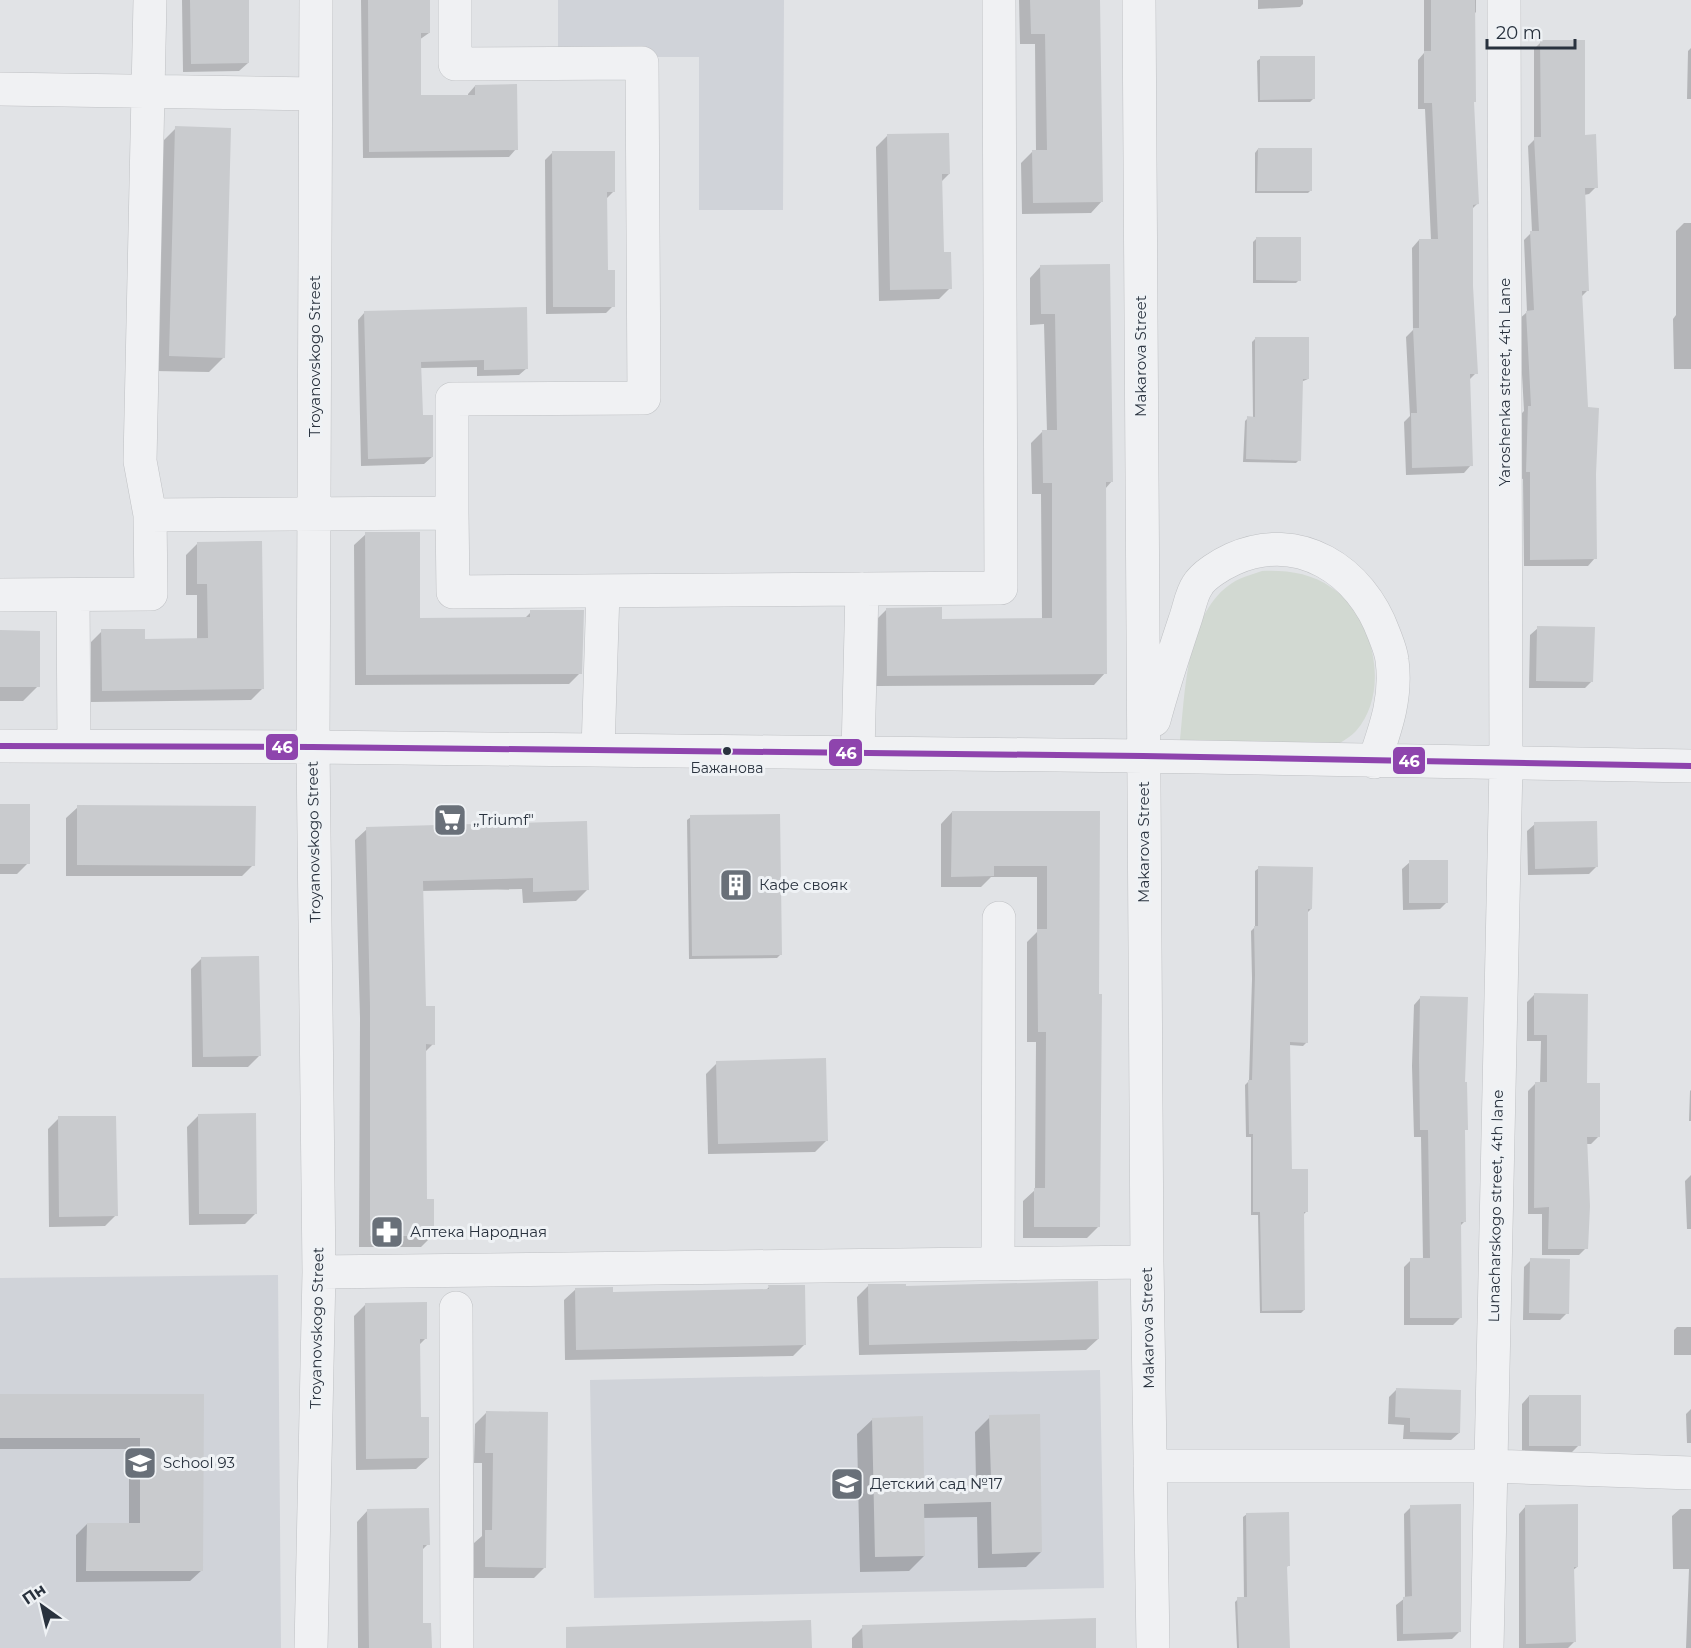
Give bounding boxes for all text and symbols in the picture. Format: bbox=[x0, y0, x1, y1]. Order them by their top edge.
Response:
scale bar bbox=[1487, 12, 1576, 50]
text: 20 m bbox=[1496, 22, 1542, 44]
street label: Troyanovskogo Street bbox=[305, 275, 324, 437]
street label: Yaroshenka street, 4th Lane bbox=[1495, 278, 1514, 486]
street label: Makarova Street bbox=[1131, 295, 1150, 417]
line badge: 46 bbox=[265, 733, 299, 761]
text: 46 bbox=[271, 738, 293, 757]
line badge: 46 bbox=[828, 738, 863, 767]
text: 46 bbox=[835, 744, 857, 763]
marker: Бажанова bbox=[721, 745, 733, 757]
line badge: 46 bbox=[1392, 746, 1426, 775]
text: 46 bbox=[1398, 752, 1420, 771]
place label: Бажанова bbox=[691, 759, 763, 777]
street label: Troyanovskogo Street bbox=[303, 761, 324, 923]
street label: Makarova Street bbox=[1134, 781, 1153, 903]
supermarket icon: ,,Triumf" bbox=[432, 802, 468, 838]
place label: ,,Triumf" bbox=[473, 810, 534, 829]
building icon: Кафе свояк bbox=[718, 867, 754, 903]
place label: Кафе свояк bbox=[759, 875, 848, 894]
street label: Lunacharskogo street, 4th lane bbox=[1484, 1089, 1507, 1323]
pharmacy icon: Аптека Народная bbox=[369, 1214, 405, 1250]
place label: Аптека Народная bbox=[410, 1222, 547, 1241]
street label: Troyanovskogo Street bbox=[306, 1247, 327, 1409]
street label: Makarova Street bbox=[1137, 1267, 1158, 1389]
school or university icon: School 93 bbox=[122, 1445, 158, 1481]
place label: School 93 bbox=[163, 1453, 235, 1472]
school or university icon: Детский сад №17 bbox=[829, 1466, 865, 1502]
place label: Детский сад №17 bbox=[870, 1474, 1003, 1493]
north arrow bbox=[12, 1576, 72, 1636]
text: Пн bbox=[19, 1579, 49, 1609]

